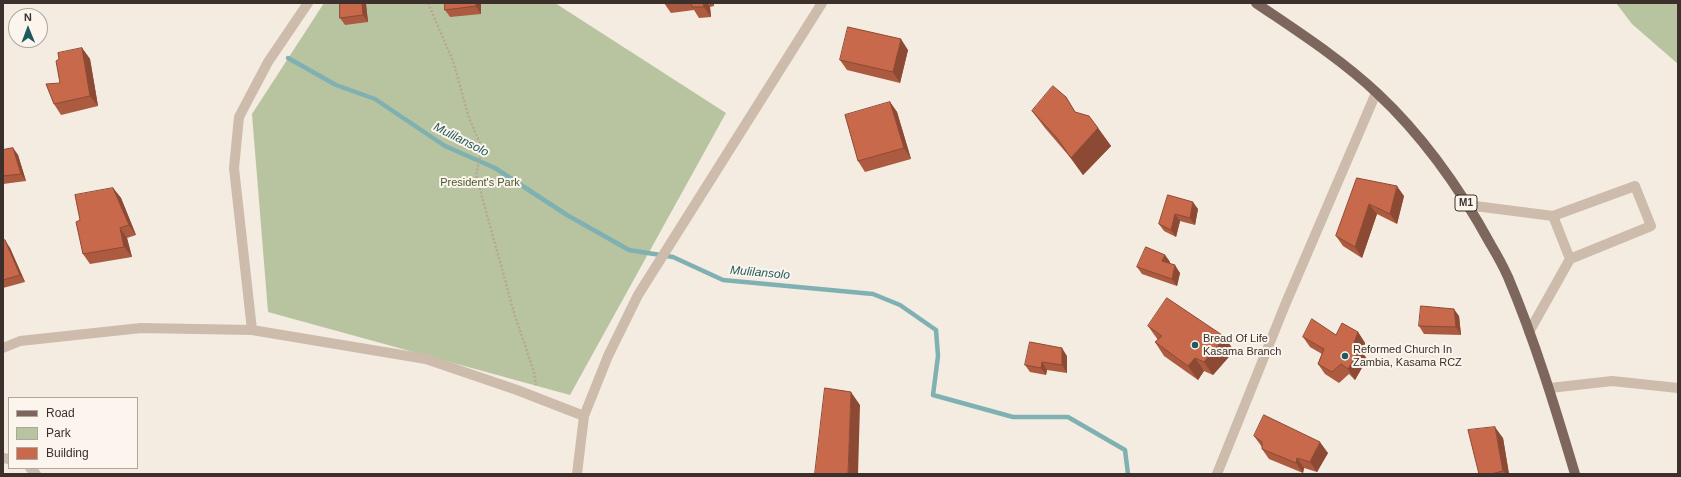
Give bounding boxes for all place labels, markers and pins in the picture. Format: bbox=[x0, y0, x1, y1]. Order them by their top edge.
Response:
place label: Bread Of Life Kasama Branch bbox=[1203, 332, 1281, 358]
marker: Bread Of Life Kasama Branch bbox=[1190, 340, 1200, 350]
place label: Reformed Church In Zambia, Kasama RCZ bbox=[1353, 343, 1462, 369]
marker: Reformed Church In Zambia, Kasama RCZ bbox=[1340, 351, 1350, 361]

